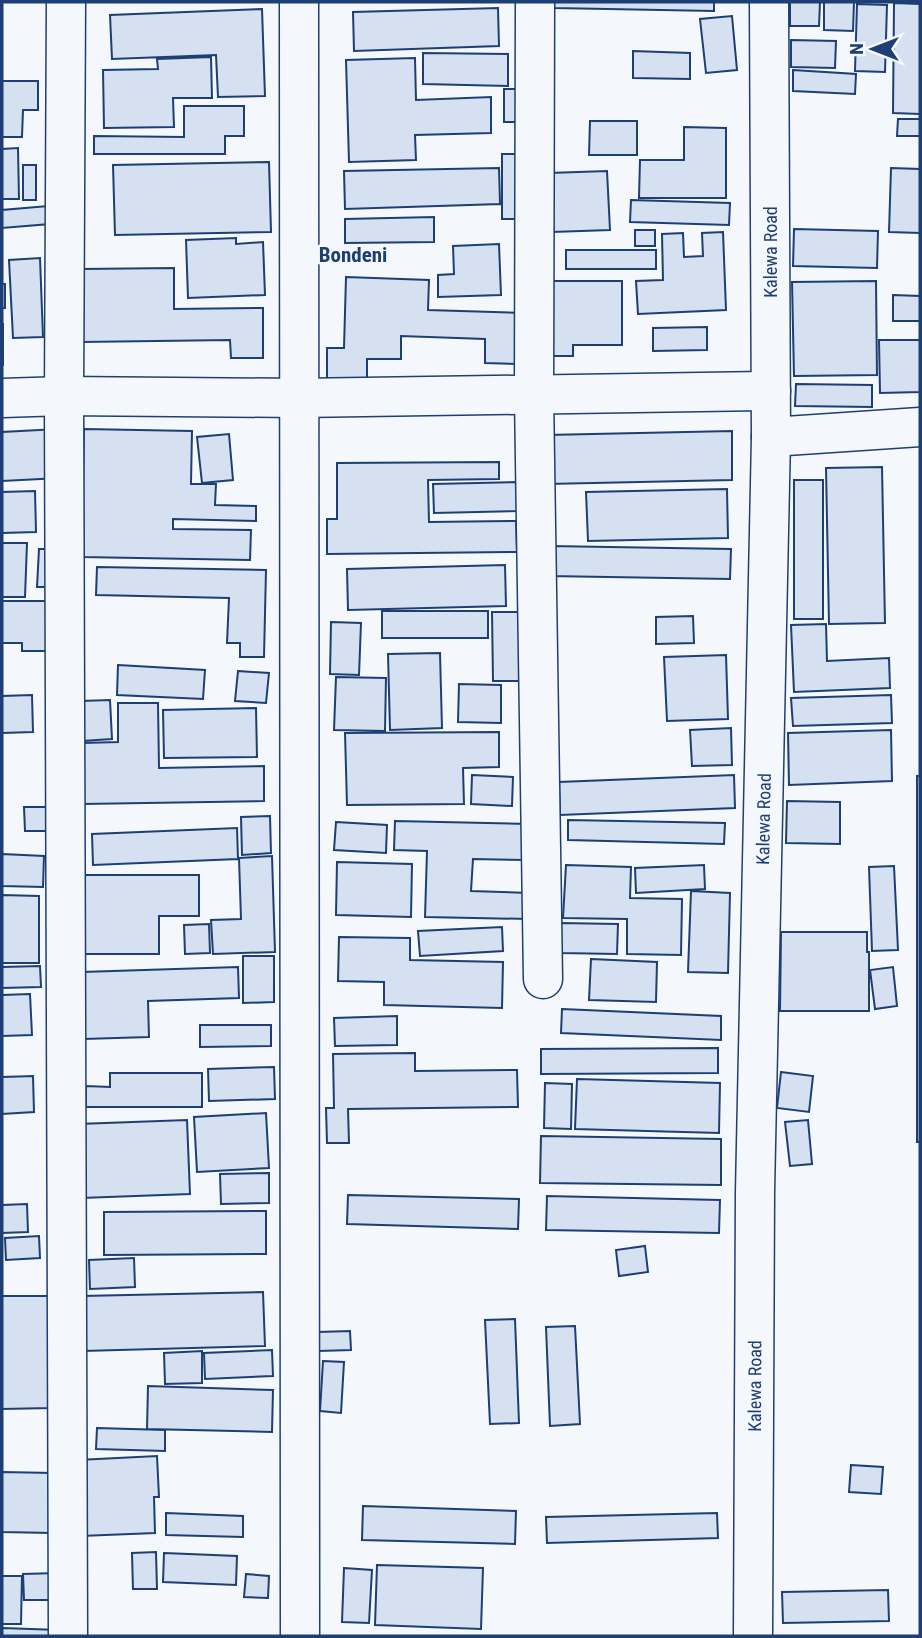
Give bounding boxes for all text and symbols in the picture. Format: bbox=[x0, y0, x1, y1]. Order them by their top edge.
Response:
north arrow bbox=[838, 14, 908, 84]
text: N bbox=[845, 43, 868, 55]
street label: Kalewa Road bbox=[760, 206, 781, 298]
district label: Bondeni bbox=[319, 243, 387, 267]
street label: Kalewa Road bbox=[751, 773, 774, 865]
street label: Kalewa Road bbox=[743, 1340, 765, 1432]

